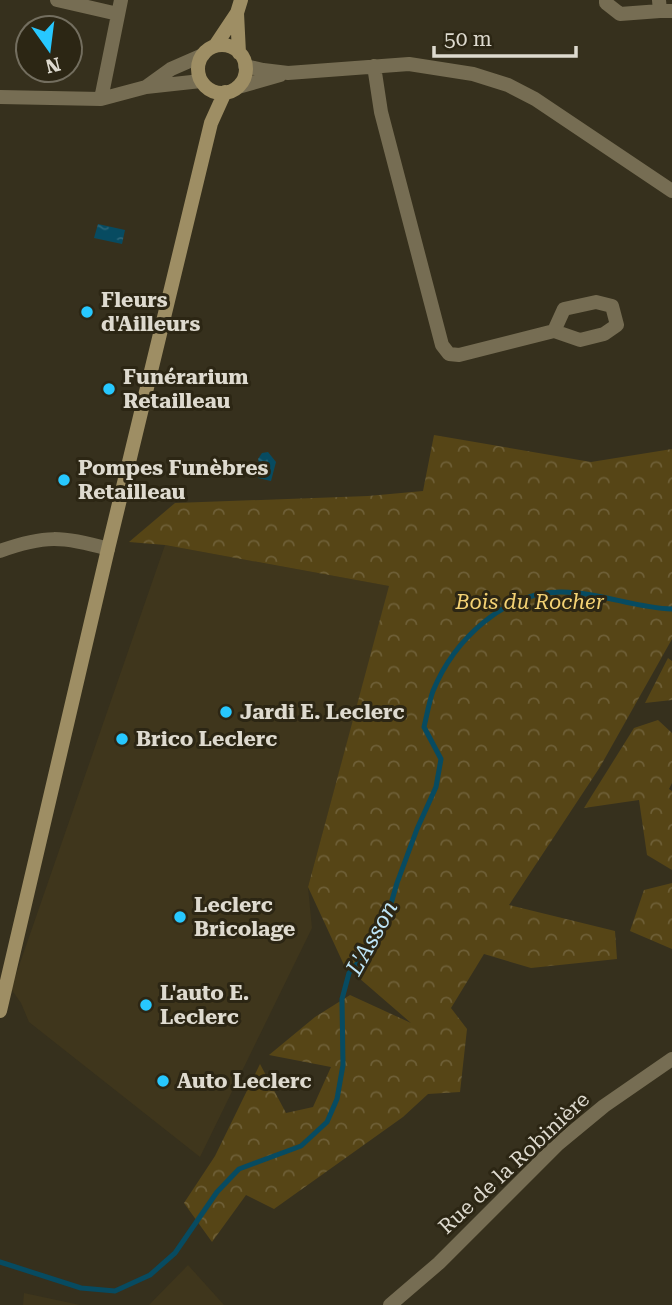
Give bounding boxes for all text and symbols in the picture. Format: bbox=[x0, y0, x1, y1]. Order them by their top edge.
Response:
north arrow bbox=[14, 14, 84, 84]
scale bar bbox=[434, 14, 576, 58]
text: 50 m bbox=[444, 27, 492, 51]
text: N bbox=[43, 52, 63, 78]
place label: Fleurs d'Ailleurs bbox=[101, 288, 200, 336]
marker: Fleurs d'Ailleurs bbox=[79, 304, 95, 320]
place label: Funérarium Retailleau bbox=[123, 365, 249, 413]
marker: Funérarium Retailleau bbox=[101, 381, 117, 397]
place label: Pompes Funèbres Retailleau bbox=[78, 456, 268, 504]
marker: Pompes Funèbres Retailleau bbox=[56, 472, 72, 488]
park label: Bois du Rocher bbox=[454, 590, 605, 614]
place label: Jardi E. Leclerc bbox=[240, 700, 405, 724]
marker: Jardi E. Leclerc bbox=[218, 704, 234, 720]
place label: Brico Leclerc bbox=[136, 727, 277, 751]
marker: Brico Leclerc bbox=[114, 731, 130, 747]
place label: Leclerc Bricolage bbox=[194, 893, 295, 941]
water label: L'Asson bbox=[340, 896, 403, 981]
marker: Leclerc Bricolage bbox=[172, 909, 188, 925]
place label: L'auto E. Leclerc bbox=[160, 981, 249, 1029]
marker: L'auto E. Leclerc bbox=[138, 997, 154, 1013]
place label: Auto Leclerc bbox=[177, 1069, 312, 1093]
marker: Auto Leclerc bbox=[155, 1073, 171, 1089]
street label: Rue de la Robinière bbox=[434, 1087, 594, 1239]

